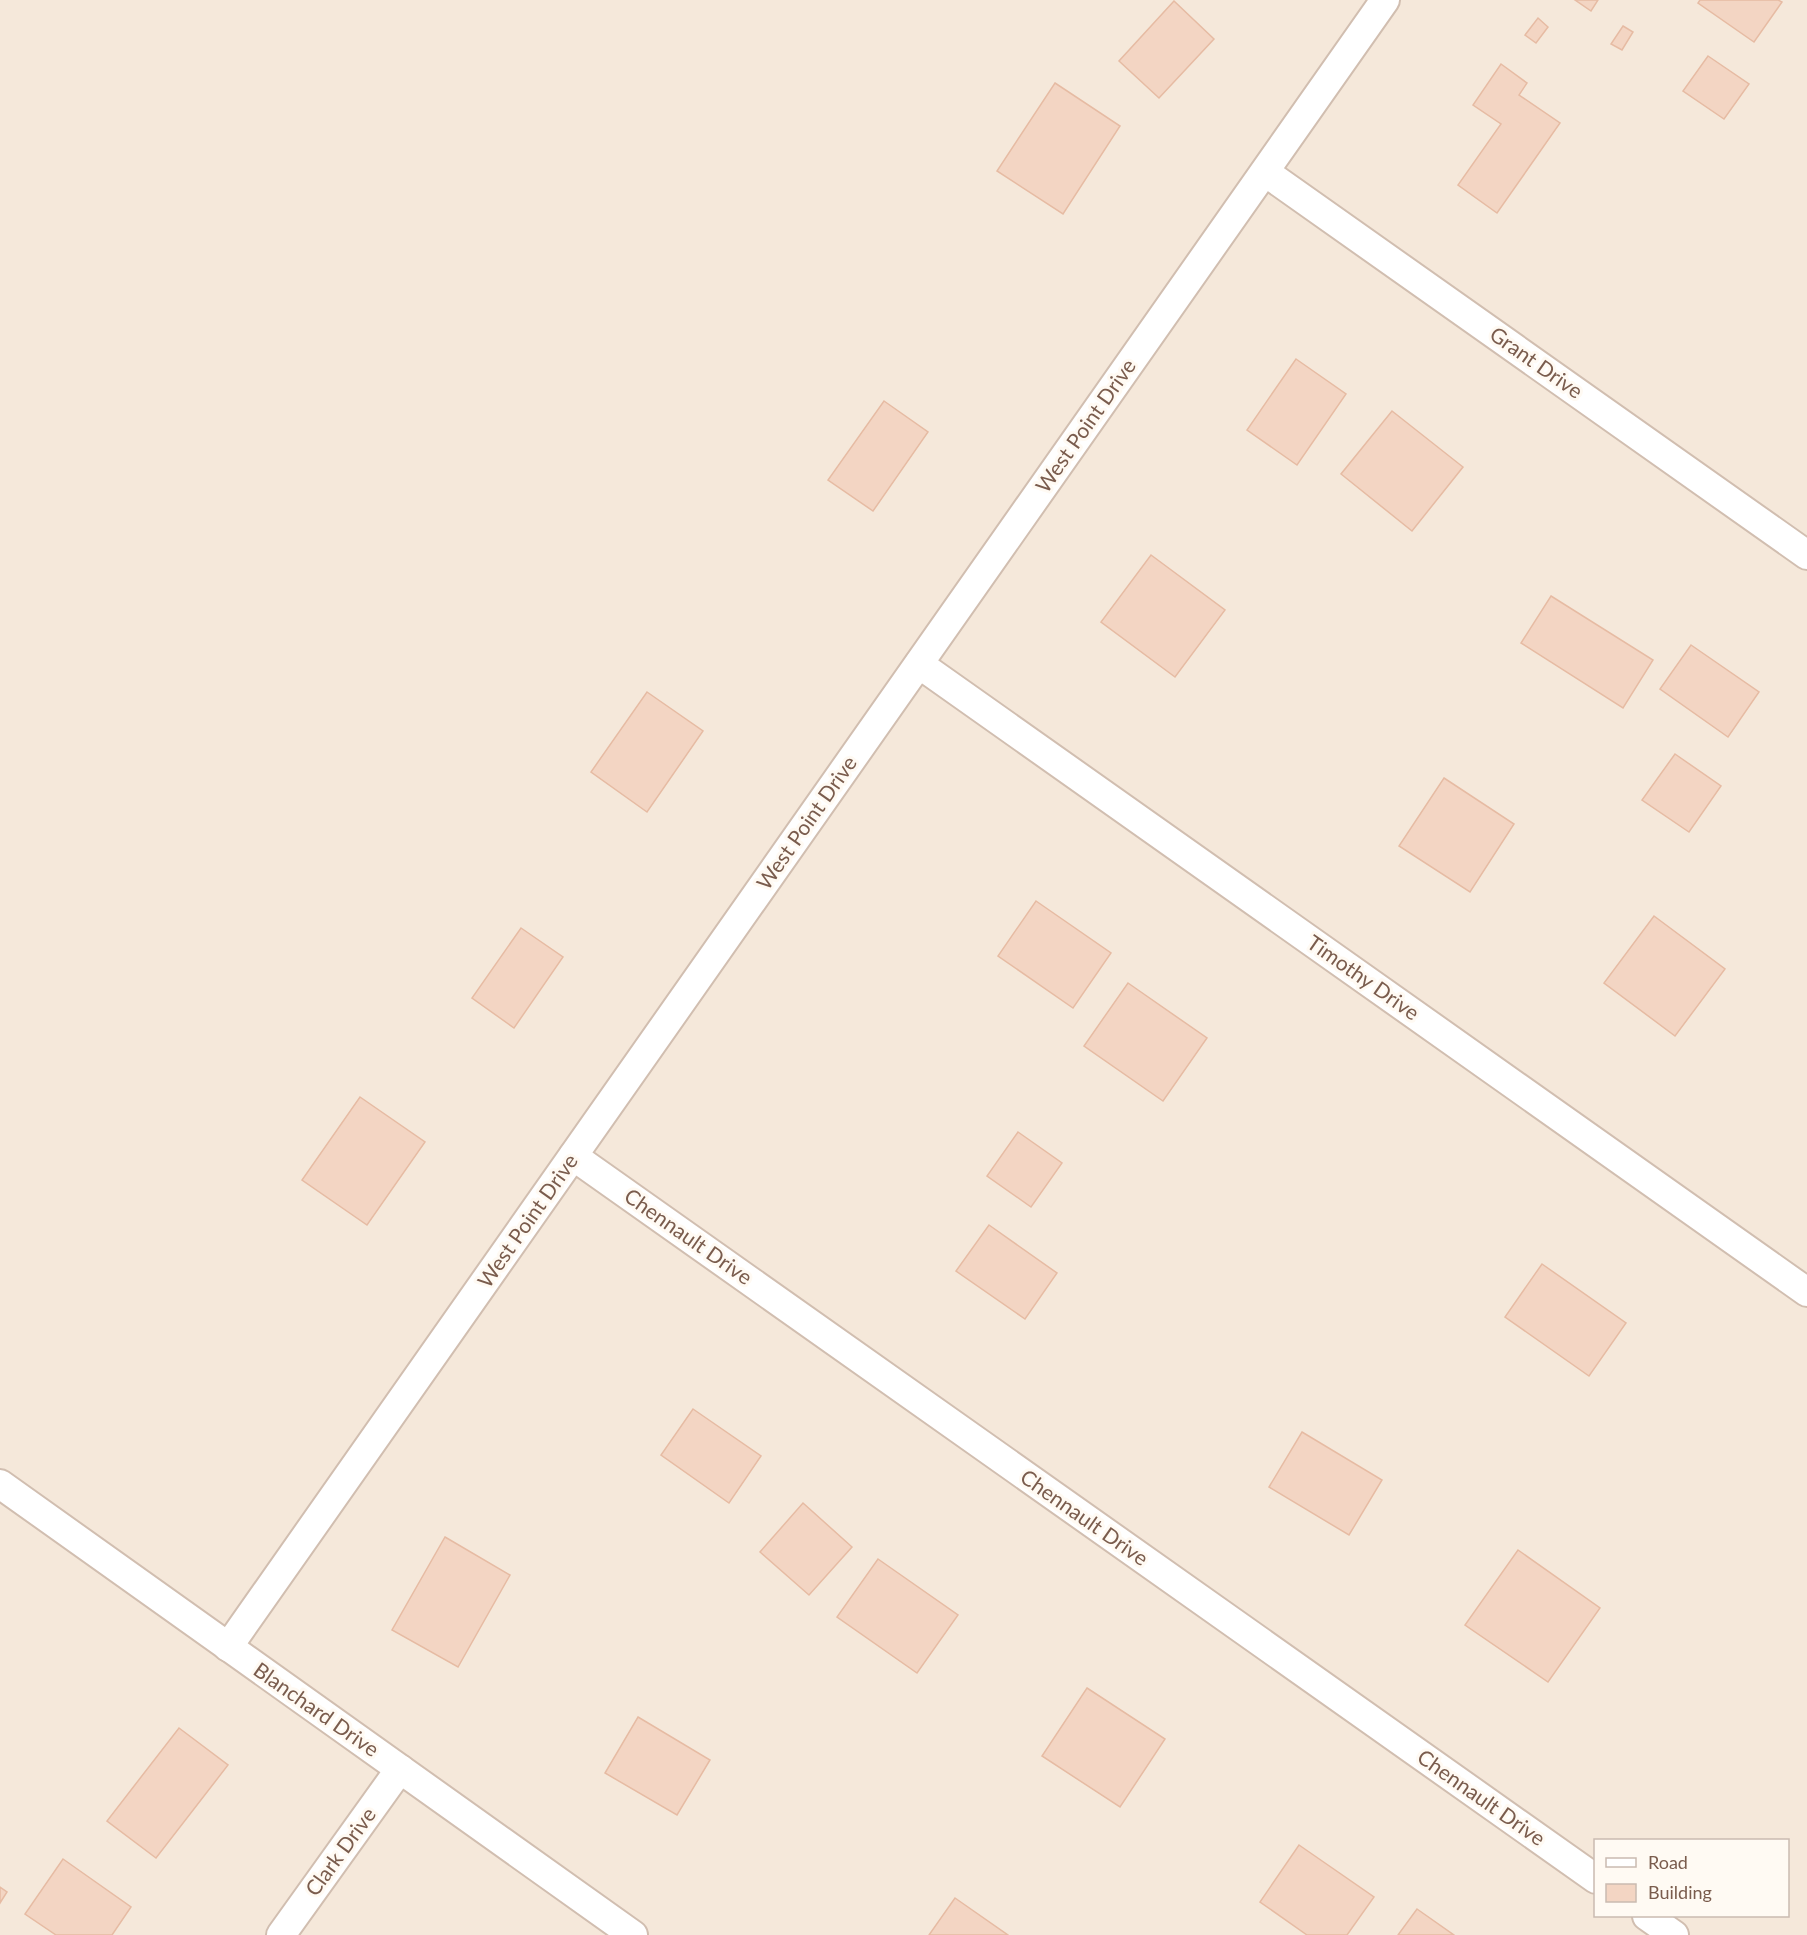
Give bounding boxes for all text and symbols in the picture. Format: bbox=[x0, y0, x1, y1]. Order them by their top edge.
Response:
street label: Grant Drive bbox=[1486, 321, 1588, 403]
street label: West Point Drive bbox=[1029, 354, 1140, 497]
street label: West Point Drive bbox=[750, 751, 861, 894]
street label: Timothy Drive bbox=[1303, 929, 1425, 1025]
street label: West Point Drive bbox=[471, 1149, 582, 1292]
street label: Chennault Drive bbox=[620, 1182, 758, 1289]
street label: Chennault Drive bbox=[1016, 1463, 1154, 1570]
street label: Blanchard Drive bbox=[249, 1656, 384, 1761]
street label: Chennault Drive bbox=[1413, 1743, 1551, 1850]
street label: Clark Drive bbox=[299, 1802, 380, 1900]
legend bbox=[1594, 1839, 1789, 1917]
text: Road bbox=[1648, 1851, 1688, 1873]
text: Building bbox=[1648, 1881, 1712, 1903]

